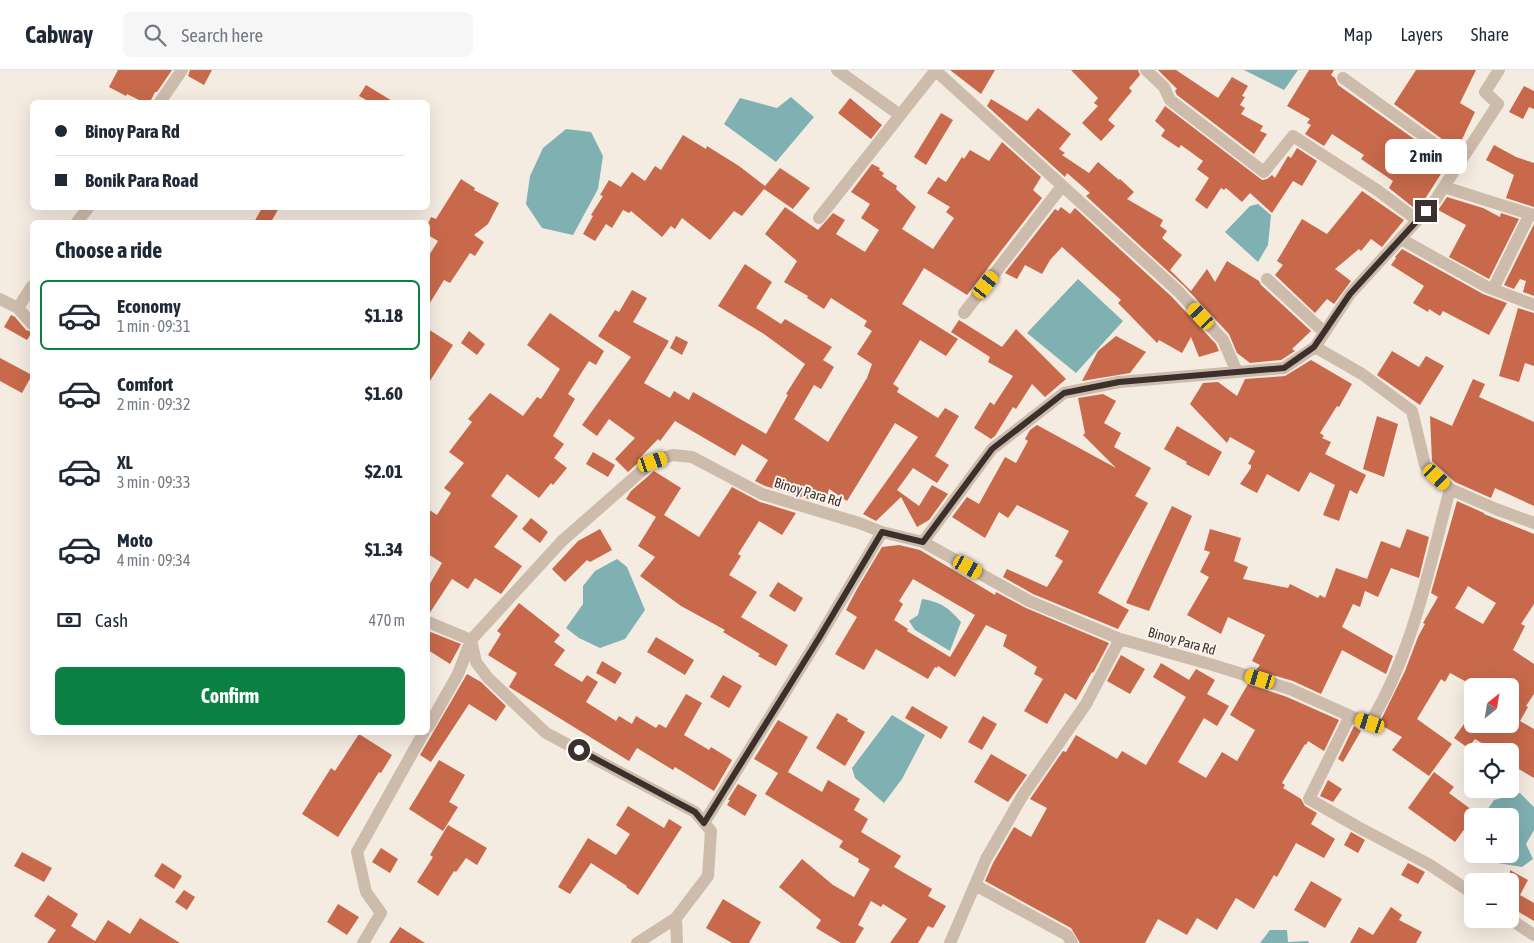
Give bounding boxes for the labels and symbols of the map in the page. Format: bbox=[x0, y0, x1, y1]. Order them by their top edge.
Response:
callout: 2 min bbox=[1385, 138, 1467, 174]
route end bbox=[1415, 200, 1437, 222]
car bbox=[970, 269, 1001, 301]
car bbox=[1185, 300, 1216, 332]
car bbox=[636, 450, 669, 474]
car bbox=[1420, 461, 1453, 493]
street label: Binoy Para Rd bbox=[772, 474, 844, 510]
car bbox=[951, 553, 984, 581]
street label: Binoy Para Rd bbox=[1146, 624, 1218, 658]
car bbox=[1243, 667, 1276, 691]
north arrow bbox=[1464, 678, 1519, 732]
car bbox=[1353, 711, 1386, 735]
route start bbox=[568, 739, 590, 761]

